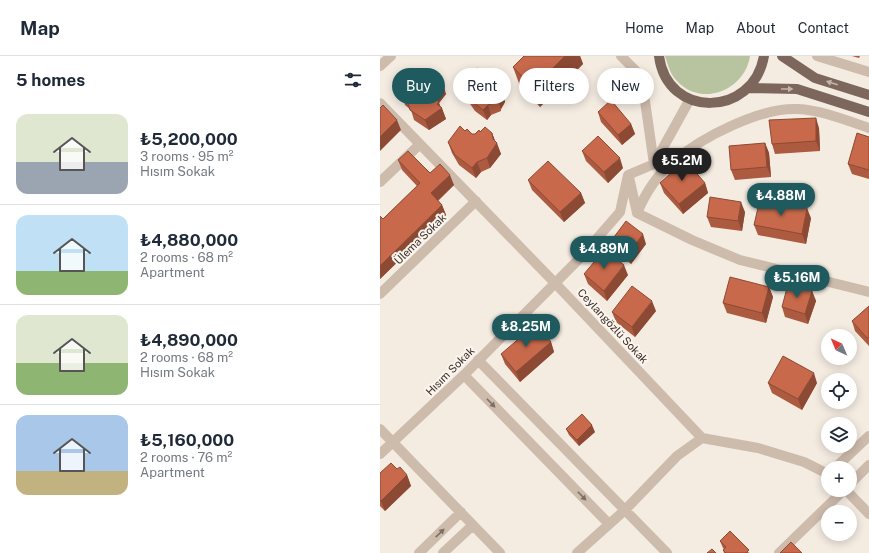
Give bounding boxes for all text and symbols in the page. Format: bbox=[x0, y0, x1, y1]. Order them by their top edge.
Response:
text: Map bbox=[20, 17, 60, 39]
text: Home bbox=[625, 20, 664, 36]
text: Map bbox=[686, 20, 714, 36]
text: About bbox=[736, 20, 776, 36]
text: Contact bbox=[798, 20, 849, 36]
chip: Buy bbox=[392, 68, 445, 104]
chip: Rent bbox=[453, 68, 511, 104]
chip: Filters bbox=[519, 68, 589, 104]
chip: New bbox=[597, 68, 654, 104]
icon: filters bbox=[342, 69, 364, 91]
text: 5 homes bbox=[16, 70, 85, 90]
one-way arrow bbox=[826, 80, 838, 86]
one-way arrow bbox=[781, 86, 794, 92]
text: ₺5,200,000 bbox=[140, 129, 238, 149]
icon: home bbox=[48, 130, 96, 178]
pin: ₺5.2M bbox=[654, 148, 710, 182]
text: 3 rooms · 95 m² bbox=[140, 149, 234, 164]
text: ₺5.2M bbox=[661, 153, 703, 168]
text: Hısım Sokak bbox=[140, 164, 215, 179]
pin: ₺4.88M bbox=[748, 183, 814, 217]
text: ₺4.88M bbox=[756, 188, 806, 203]
street label: Ülema Sokak bbox=[391, 211, 448, 267]
text: ₺4,880,000 bbox=[140, 230, 238, 250]
icon: home bbox=[48, 231, 96, 279]
pin: ₺4.89M bbox=[571, 236, 637, 270]
text: ₺4.89M bbox=[579, 241, 629, 256]
text: 2 rooms · 68 m² bbox=[140, 250, 233, 265]
text: Apartment bbox=[140, 265, 205, 280]
pin: ₺5.16M bbox=[764, 265, 830, 299]
text: ₺5.16M bbox=[774, 270, 820, 285]
street label: Ceylangözlü Sokak bbox=[575, 286, 651, 366]
pin: ₺8.25M bbox=[493, 314, 559, 348]
text: ₺8.25M bbox=[501, 319, 551, 334]
north arrow bbox=[821, 329, 857, 365]
map controls bbox=[821, 329, 857, 541]
text: ₺4,890,000 bbox=[140, 330, 238, 350]
icon: home bbox=[48, 331, 96, 379]
street label: Hısım Sokak bbox=[423, 344, 477, 398]
text: 2 rooms · 68 m² bbox=[140, 350, 233, 365]
text: Hısım Sokak bbox=[140, 365, 215, 380]
button: locate bbox=[821, 373, 857, 409]
one-way arrow bbox=[487, 398, 496, 408]
button: layers bbox=[821, 417, 857, 453]
text: ₺5,160,000 bbox=[140, 430, 234, 450]
icon: home bbox=[48, 431, 96, 479]
text: 2 rooms · 76 m² bbox=[140, 450, 232, 465]
button: + bbox=[821, 461, 857, 497]
text: Apartment bbox=[140, 465, 205, 480]
one-way arrow bbox=[577, 491, 587, 501]
button: − bbox=[821, 505, 857, 541]
one-way arrow bbox=[435, 528, 445, 538]

